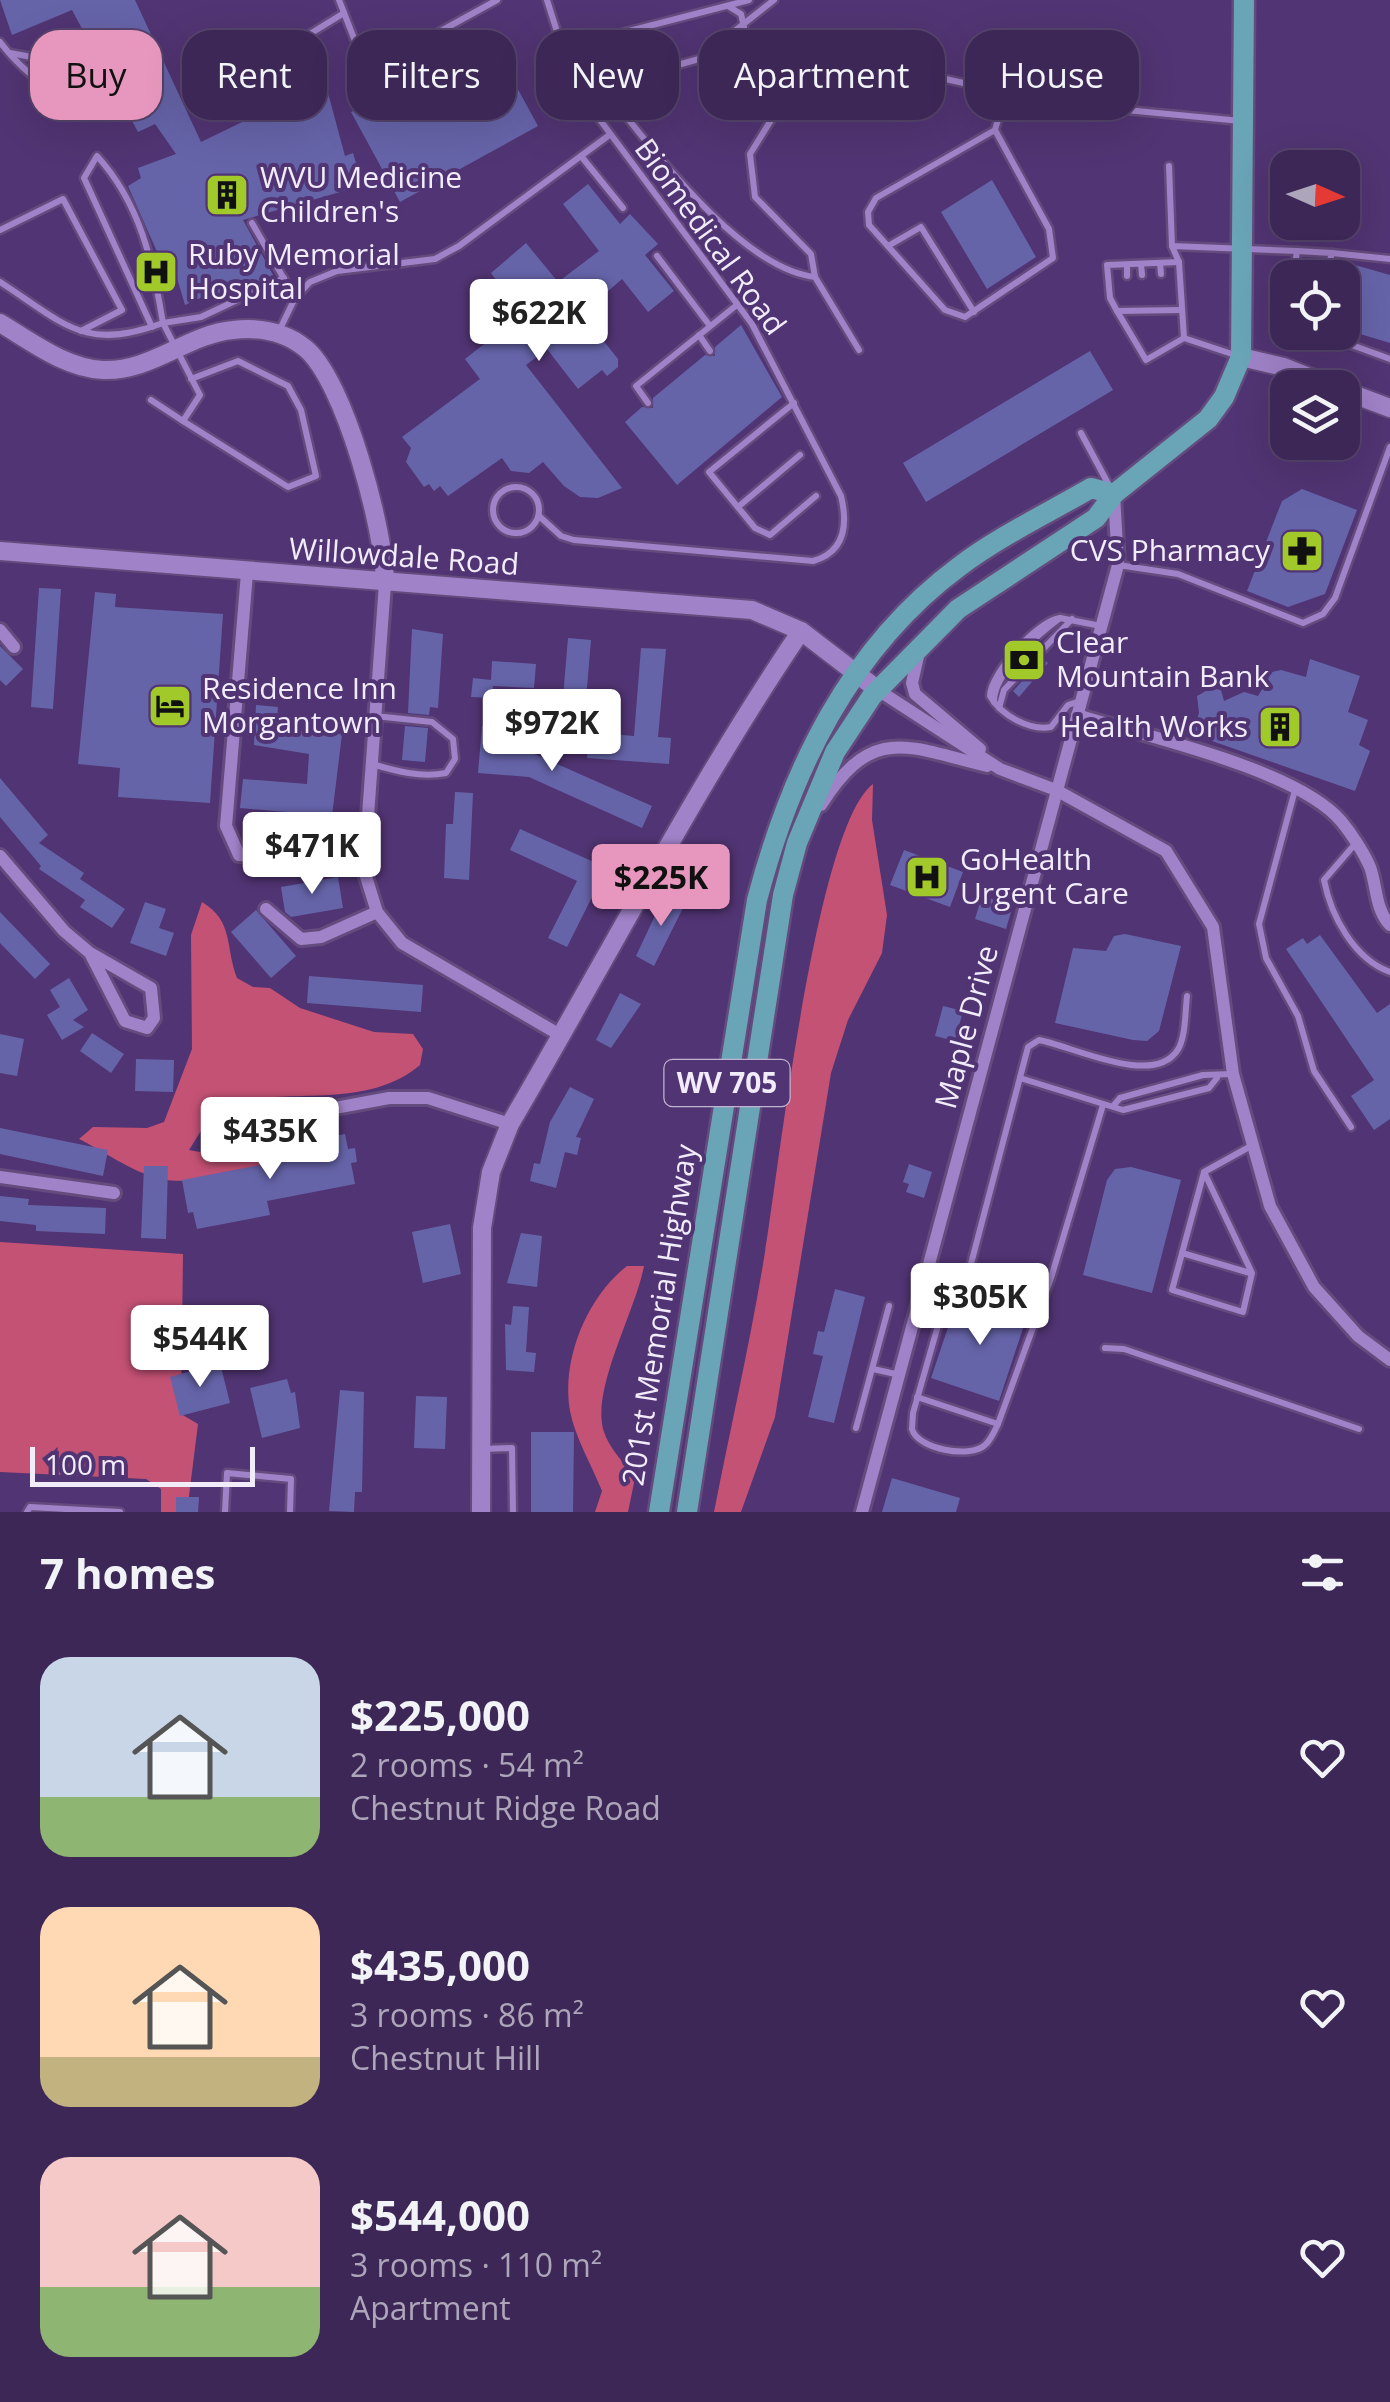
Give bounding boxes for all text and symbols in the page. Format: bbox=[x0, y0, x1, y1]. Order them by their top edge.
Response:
chip: Buy bbox=[30, 30, 162, 120]
chip: Rent bbox=[182, 30, 327, 120]
chip: Filters bbox=[347, 30, 516, 120]
chip: New bbox=[536, 30, 679, 120]
chip: Apartment bbox=[699, 30, 945, 120]
chip: House bbox=[965, 30, 1139, 120]
street label: Biomedical Road bbox=[626, 130, 796, 343]
north arrow bbox=[1270, 150, 1360, 240]
map controls bbox=[1270, 150, 1360, 460]
place label: WVU Medicine Children's bbox=[260, 156, 462, 231]
building icon: WVU Medicine Children's bbox=[204, 172, 250, 218]
place label: Ruby Memorial Hospital bbox=[188, 233, 400, 308]
hospital icon: Ruby Memorial Hospital bbox=[133, 249, 179, 295]
button: locate bbox=[1270, 260, 1360, 350]
pin: $622K bbox=[469, 279, 609, 364]
text: $622K bbox=[492, 290, 586, 333]
button: layers bbox=[1270, 370, 1360, 460]
street label: Willowdale Road bbox=[288, 527, 521, 584]
pharmacy icon: CVS Pharmacy bbox=[1279, 528, 1325, 574]
place label: CVS Pharmacy bbox=[1070, 529, 1271, 570]
place label: Clear Mountain Bank bbox=[1056, 621, 1269, 696]
bank icon: Clear Mountain Bank bbox=[1001, 637, 1047, 683]
place label: Residence Inn Morgantown bbox=[202, 667, 397, 742]
hotel icon: Residence Inn Morgantown bbox=[147, 683, 193, 729]
pin: $972K bbox=[482, 689, 622, 774]
text: $972K bbox=[505, 700, 599, 743]
building icon: Health Works bbox=[1257, 704, 1303, 750]
place label: Health Works bbox=[1060, 705, 1248, 746]
pin: $471K bbox=[242, 812, 382, 897]
text: $471K bbox=[265, 823, 359, 866]
place label: GoHealth Urgent Care bbox=[960, 838, 1129, 913]
pin: $225K bbox=[591, 844, 731, 929]
hospital icon: GoHealth Urgent Care bbox=[904, 854, 950, 900]
text: $225K bbox=[614, 855, 708, 898]
street label: Maple Drive bbox=[924, 940, 1007, 1113]
road number: WV 705 bbox=[664, 1060, 790, 1106]
pin: $435K bbox=[200, 1097, 340, 1182]
text: $435K bbox=[223, 1108, 317, 1151]
street label: 201st Memorial Highway bbox=[611, 1140, 706, 1488]
pin: $305K bbox=[910, 1263, 1050, 1348]
text: $305K bbox=[933, 1274, 1027, 1317]
pin: $544K bbox=[130, 1305, 270, 1390]
text: $544K bbox=[153, 1316, 247, 1359]
scale bar bbox=[30, 1442, 255, 1486]
text: 100 m bbox=[45, 1445, 126, 1483]
text: 7 homes bbox=[40, 1544, 215, 1601]
icon: filters bbox=[1295, 1545, 1350, 1600]
text: $225,000 bbox=[350, 1686, 530, 1743]
icon: home bbox=[120, 1697, 240, 1817]
icon: heart bbox=[1295, 1730, 1350, 1785]
text: 2 rooms · 54 m² bbox=[350, 1743, 584, 1786]
text: Chestnut Ridge Road bbox=[350, 1786, 661, 1829]
text: $435,000 bbox=[350, 1936, 530, 1993]
icon: home bbox=[120, 1947, 240, 2067]
icon: heart bbox=[1295, 1980, 1350, 2035]
text: 3 rooms · 86 m² bbox=[350, 1993, 584, 2036]
text: Chestnut Hill bbox=[350, 2036, 541, 2079]
text: $544,000 bbox=[350, 2186, 530, 2243]
icon: home bbox=[120, 2197, 240, 2317]
icon: heart bbox=[1295, 2230, 1350, 2285]
text: 3 rooms · 110 m² bbox=[350, 2243, 602, 2286]
text: Apartment bbox=[350, 2286, 511, 2329]

